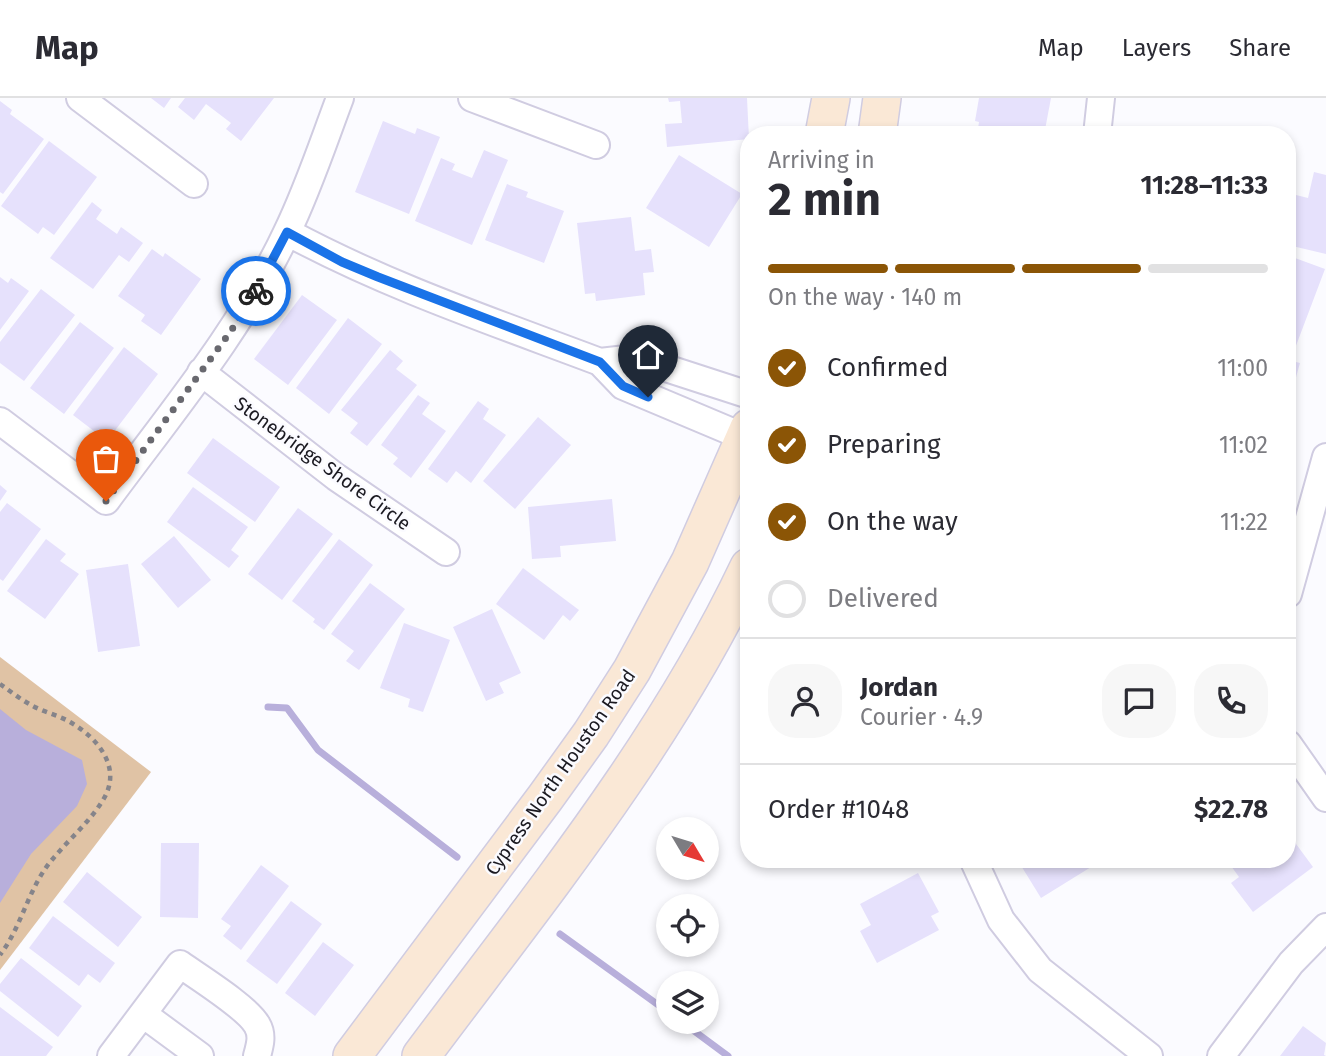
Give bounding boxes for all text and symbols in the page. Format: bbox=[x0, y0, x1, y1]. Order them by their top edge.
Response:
text: Map bbox=[35, 28, 99, 68]
text: Map bbox=[1038, 34, 1084, 62]
text: Layers bbox=[1122, 34, 1191, 62]
text: Share bbox=[1229, 34, 1291, 62]
text: Arriving in bbox=[768, 146, 875, 174]
text: 11:28–11:33 bbox=[1140, 170, 1268, 201]
text: 2 min bbox=[768, 172, 881, 227]
courier bbox=[221, 256, 291, 326]
icon: bike bbox=[237, 272, 275, 310]
text: On the way · 140 m bbox=[768, 283, 962, 311]
pin bbox=[618, 325, 678, 397]
icon: home bbox=[629, 336, 667, 374]
icon: check bbox=[768, 349, 806, 387]
text: Confirmed bbox=[827, 352, 948, 383]
text: 11:00 bbox=[1217, 354, 1268, 382]
street label: Stonebridge Shore Circle bbox=[230, 392, 415, 535]
icon: check bbox=[768, 426, 806, 464]
pin bbox=[76, 429, 136, 501]
text: Preparing bbox=[827, 429, 940, 460]
text: 11:02 bbox=[1219, 431, 1268, 459]
icon: bag bbox=[87, 440, 125, 478]
icon: check bbox=[768, 503, 806, 541]
text: On the way bbox=[827, 506, 958, 537]
text: 11:22 bbox=[1220, 508, 1268, 536]
text: Delivered bbox=[827, 583, 939, 614]
button: person bbox=[768, 664, 842, 738]
button: chat bbox=[1102, 664, 1176, 738]
button: phone bbox=[1194, 664, 1268, 738]
street label: Cypress North Houston Road bbox=[480, 665, 640, 880]
text: Jordan bbox=[860, 672, 938, 703]
text: Courier · 4.9 bbox=[860, 703, 983, 731]
text: Order #1048 bbox=[768, 794, 909, 825]
text: $22.78 bbox=[1194, 794, 1268, 825]
north arrow bbox=[656, 817, 719, 880]
map controls bbox=[656, 817, 719, 1034]
button: locate bbox=[656, 894, 719, 957]
button: layers bbox=[656, 971, 719, 1034]

